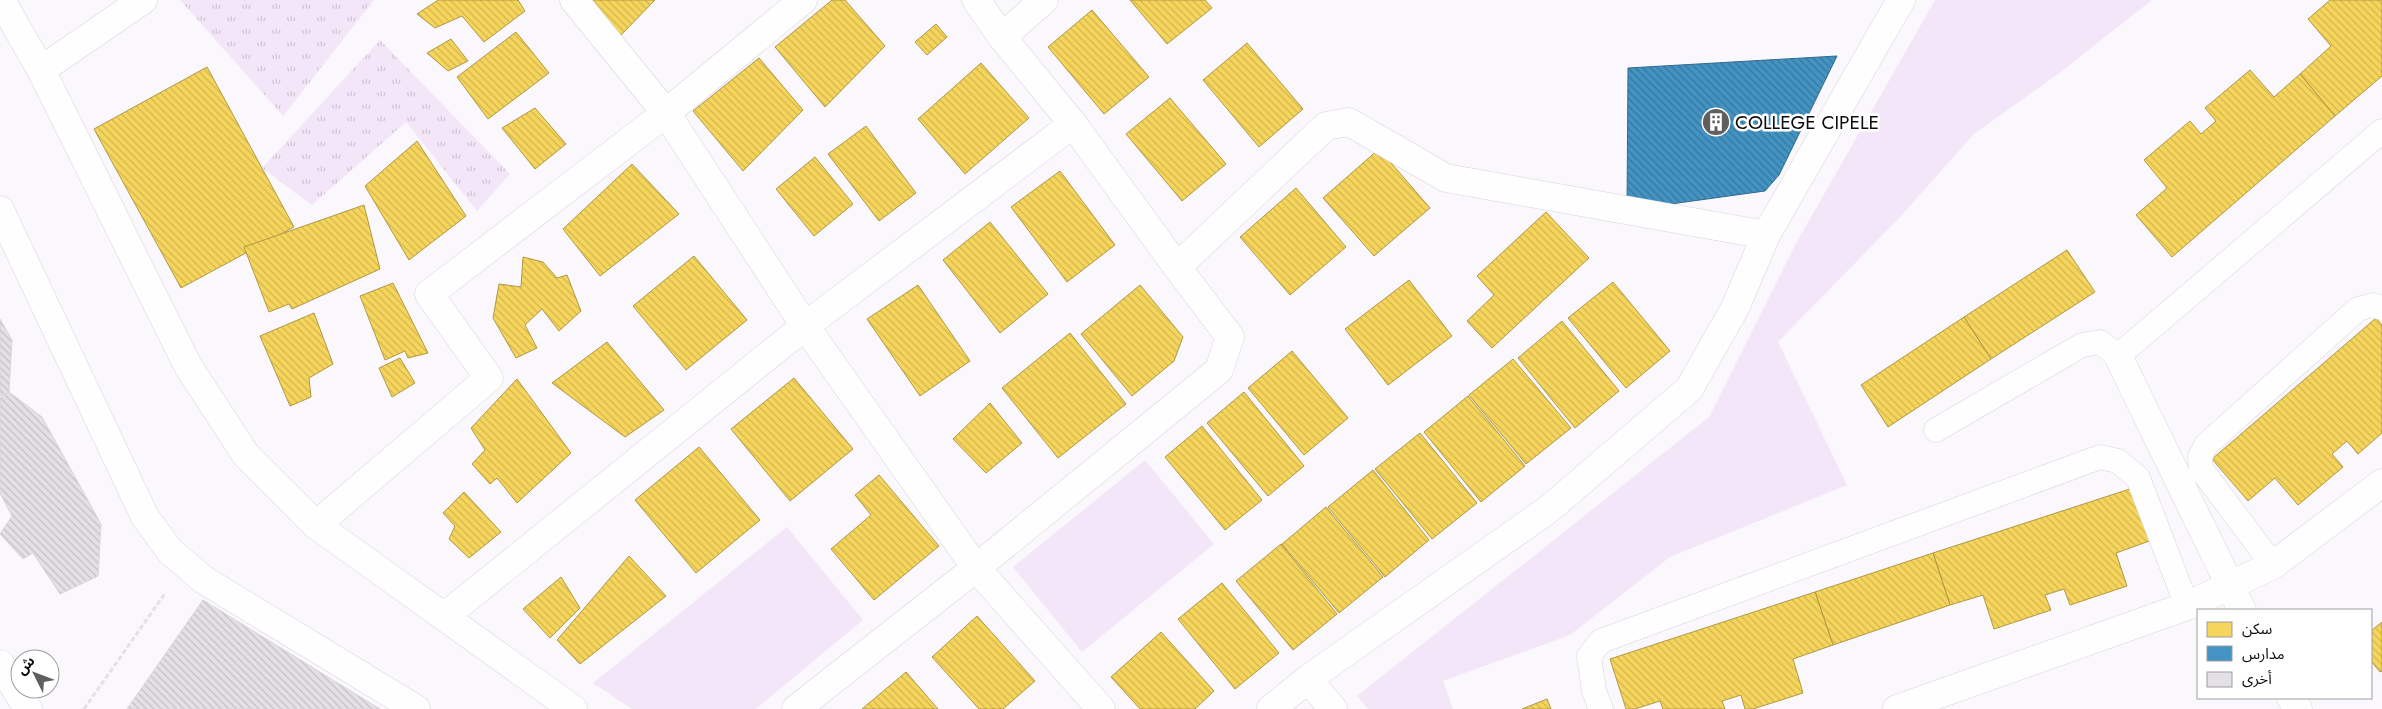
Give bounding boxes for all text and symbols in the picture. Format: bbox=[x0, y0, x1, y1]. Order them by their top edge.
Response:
building icon: COLLEGE CIPELE bbox=[1701, 107, 1731, 137]
place label: COLLEGE CIPELE bbox=[1735, 109, 1879, 136]
legend bbox=[2197, 609, 2372, 699]
text: سكن bbox=[2242, 618, 2273, 640]
text: مدارس bbox=[2242, 643, 2285, 665]
north arrow bbox=[10, 649, 60, 699]
text: ش bbox=[11, 651, 39, 679]
text: أخرى bbox=[2242, 668, 2272, 690]

